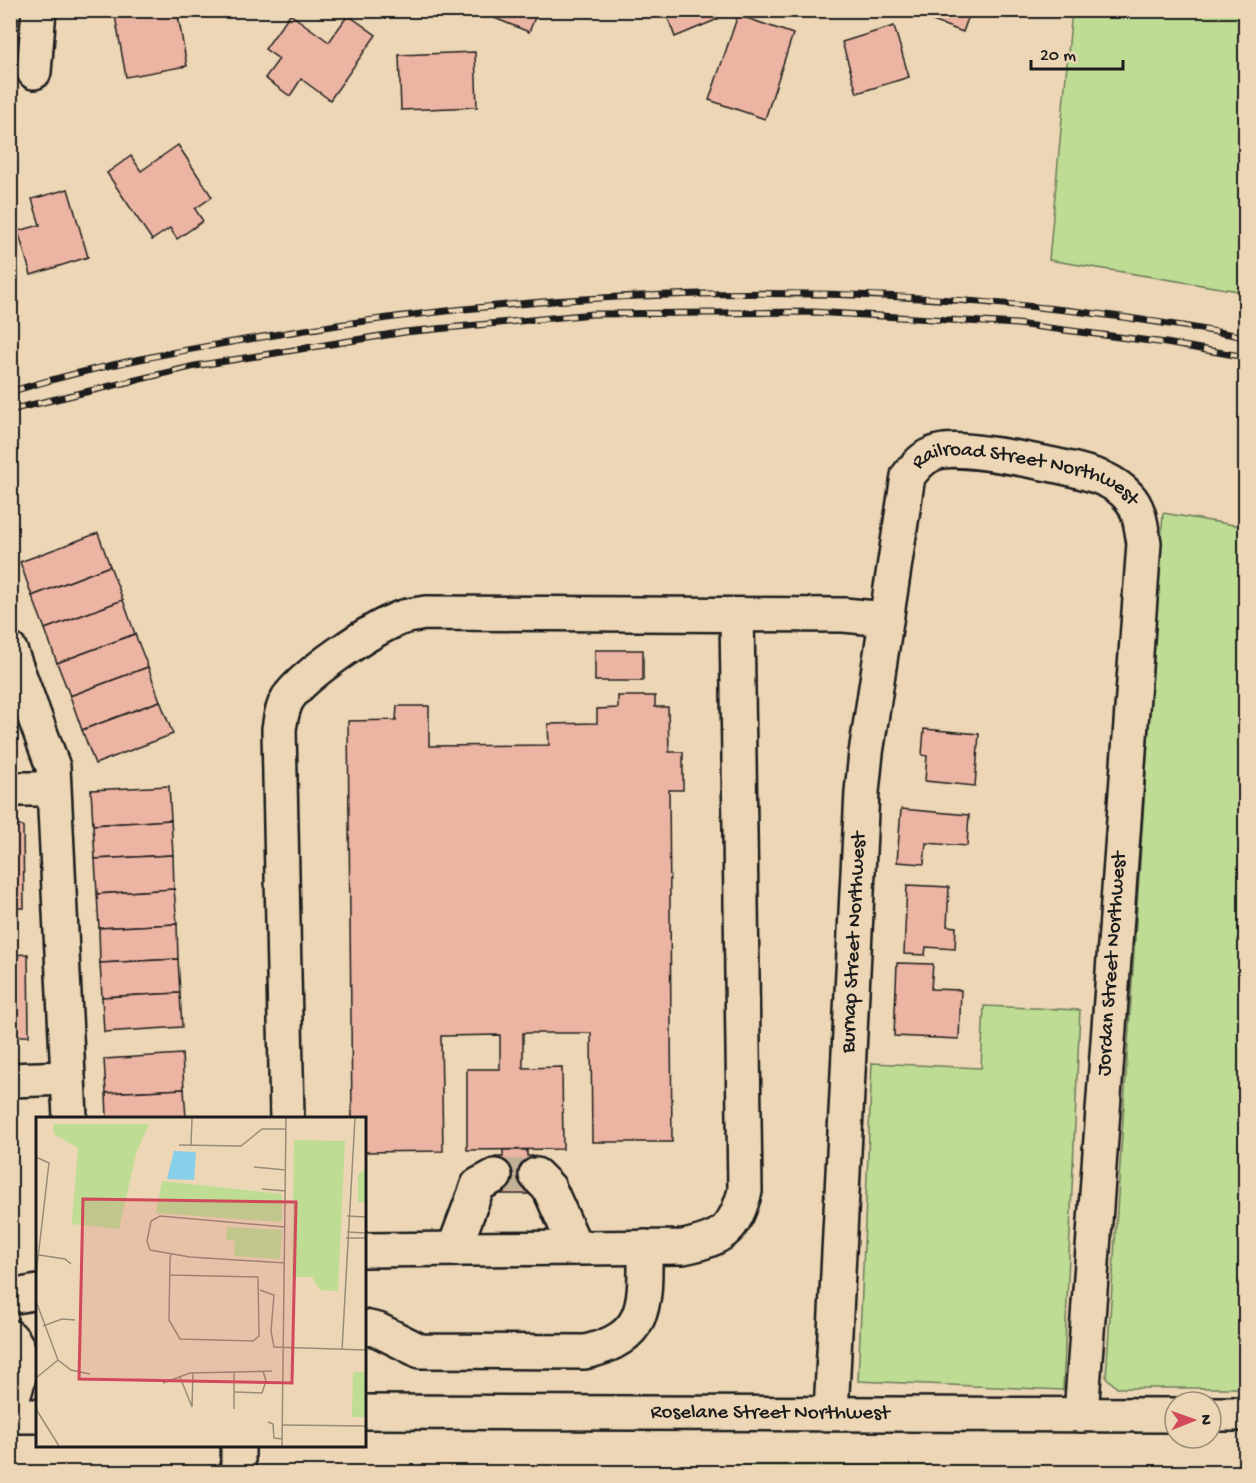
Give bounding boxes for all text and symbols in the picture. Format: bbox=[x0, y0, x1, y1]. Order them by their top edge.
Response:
scale bar bbox=[1031, 33, 1122, 71]
text: 20 m bbox=[1040, 46, 1076, 67]
street label: Railroad Street Northwest bbox=[907, 438, 1146, 513]
street label: Burnap Street Northwest bbox=[836, 829, 873, 1055]
street label: Jordan Street Northwest bbox=[1093, 849, 1133, 1077]
inset map bbox=[36, 1117, 366, 1447]
north arrow bbox=[1163, 1390, 1223, 1450]
street label: Roselane Street Northwest bbox=[650, 1401, 892, 1426]
text: N bbox=[1195, 1414, 1214, 1426]

